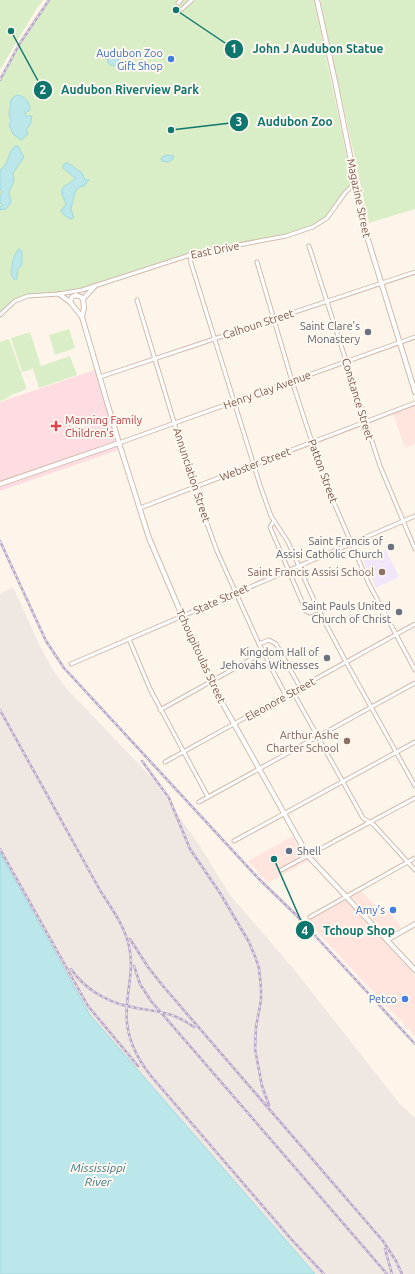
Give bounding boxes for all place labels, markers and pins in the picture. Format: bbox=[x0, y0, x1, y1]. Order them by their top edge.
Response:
callout: John J Audubon Statue bbox=[224, 37, 391, 61]
place label: Audubon Zoo Gift Shop bbox=[96, 47, 163, 72]
marker: Audubon Zoo Gift Shop bbox=[166, 54, 176, 64]
callout: Audubon Riverview Park bbox=[33, 78, 207, 102]
callout: Audubon Zoo bbox=[229, 110, 341, 134]
place label: Saint Clare's Monastery bbox=[300, 320, 361, 345]
marker: Saint Clare's Monastery bbox=[363, 327, 373, 337]
place label: Manning Family Children's bbox=[65, 414, 143, 439]
marker: Manning Family Children's bbox=[50, 420, 62, 432]
place label: Saint Francis of Assisi Catholic Church bbox=[276, 535, 384, 560]
marker: Saint Francis of Assisi Catholic Church bbox=[386, 542, 396, 552]
place label: Saint Francis Assisi School bbox=[248, 566, 374, 578]
marker: Saint Francis Assisi School bbox=[377, 567, 387, 577]
place label: Saint Pauls United Church of Christ bbox=[302, 600, 392, 625]
marker: Saint Pauls United Church of Christ bbox=[394, 607, 404, 617]
place label: Kingdom Hall of Jehovahs Witnesses bbox=[220, 646, 320, 671]
marker: Kingdom Hall of Jehovahs Witnesses bbox=[322, 653, 332, 663]
place label: Arthur Ashe Charter School bbox=[266, 729, 339, 754]
marker: Arthur Ashe Charter School bbox=[342, 736, 352, 746]
place label: Shell bbox=[297, 845, 321, 857]
marker: Shell bbox=[284, 846, 294, 856]
place label: Amy's bbox=[356, 904, 385, 916]
marker: Amy's bbox=[388, 905, 398, 915]
callout: Tchoup Shop bbox=[295, 918, 403, 942]
place label: Petco bbox=[369, 993, 397, 1005]
marker: Petco bbox=[400, 994, 410, 1004]

